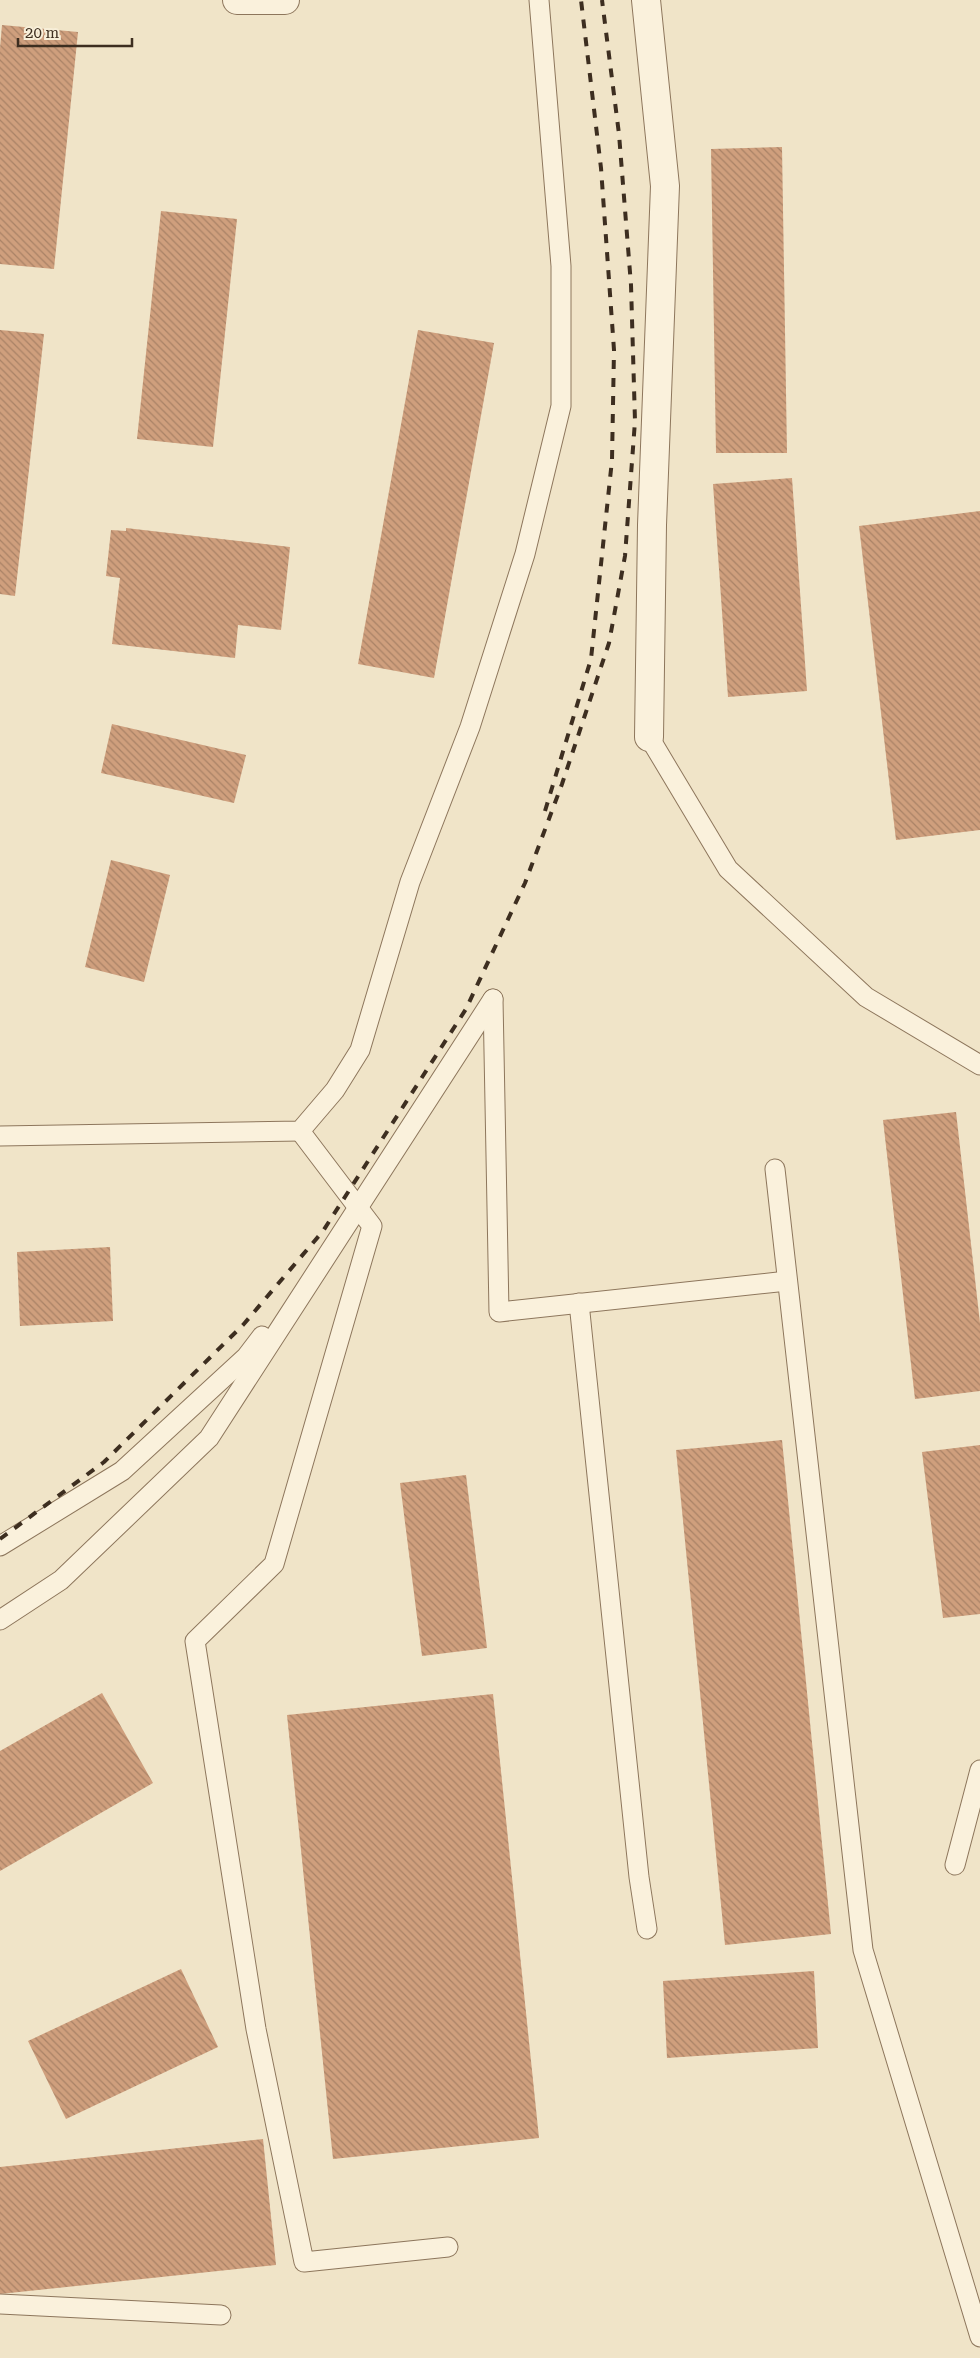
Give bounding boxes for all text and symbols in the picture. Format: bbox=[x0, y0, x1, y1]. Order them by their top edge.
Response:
scale bar bbox=[18, 15, 131, 47]
text: 20 m bbox=[25, 24, 60, 42]

